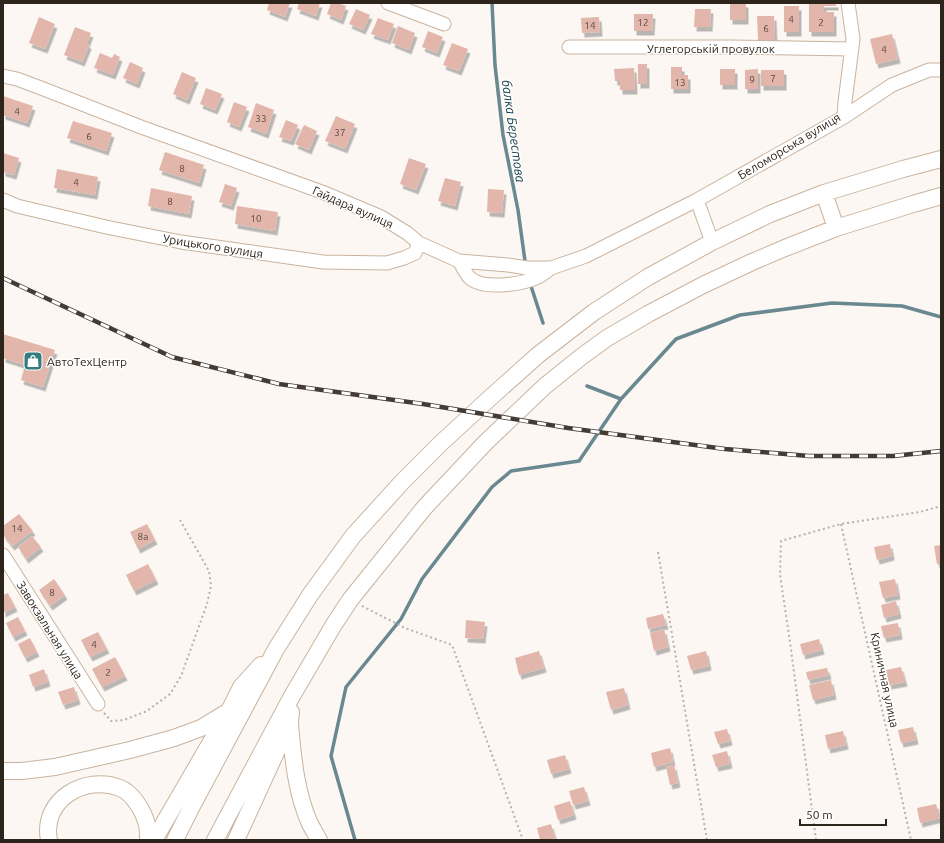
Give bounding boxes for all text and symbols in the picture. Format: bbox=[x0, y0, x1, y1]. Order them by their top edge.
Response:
house number: 4 bbox=[788, 14, 794, 25]
house number: 12 bbox=[637, 17, 649, 28]
house number: 2 bbox=[818, 17, 824, 28]
house number: 14 bbox=[584, 20, 596, 31]
house number: 6 bbox=[763, 23, 769, 34]
street label: Углегорськiй провулок bbox=[647, 42, 775, 55]
house number: 4 bbox=[881, 44, 887, 55]
house number: 7 bbox=[770, 73, 776, 84]
house number: 9 bbox=[749, 74, 755, 85]
house number: 13 bbox=[674, 77, 686, 88]
water label: балка Берестова bbox=[500, 79, 528, 183]
house number: 4 bbox=[14, 106, 20, 117]
street label: Беломорська вулиця bbox=[735, 110, 843, 182]
house number: 33 bbox=[255, 113, 267, 124]
house number: 37 bbox=[334, 127, 346, 138]
house number: 6 bbox=[86, 131, 92, 142]
house number: 8 bbox=[179, 163, 185, 174]
house number: 4 bbox=[73, 177, 79, 188]
street label: Гайдара вулиця bbox=[311, 183, 395, 231]
house number: 8 bbox=[167, 196, 173, 207]
house number: 10 bbox=[250, 213, 262, 224]
street label: Урицького вулиця bbox=[162, 232, 264, 260]
shop icon: АвтоТехЦентр bbox=[22, 350, 44, 372]
place label: АвтоТехЦентр bbox=[47, 355, 127, 368]
house number: 14 bbox=[11, 523, 23, 534]
house number: 8а bbox=[138, 531, 148, 542]
street label: Завокзальная улица bbox=[15, 579, 85, 681]
house number: 8 bbox=[49, 587, 55, 598]
street label: Криничная улица bbox=[869, 631, 901, 729]
house number: 4 bbox=[91, 639, 97, 650]
house number: 2 bbox=[105, 667, 111, 678]
scale bar bbox=[800, 801, 886, 827]
text: 50 m bbox=[806, 808, 833, 821]

